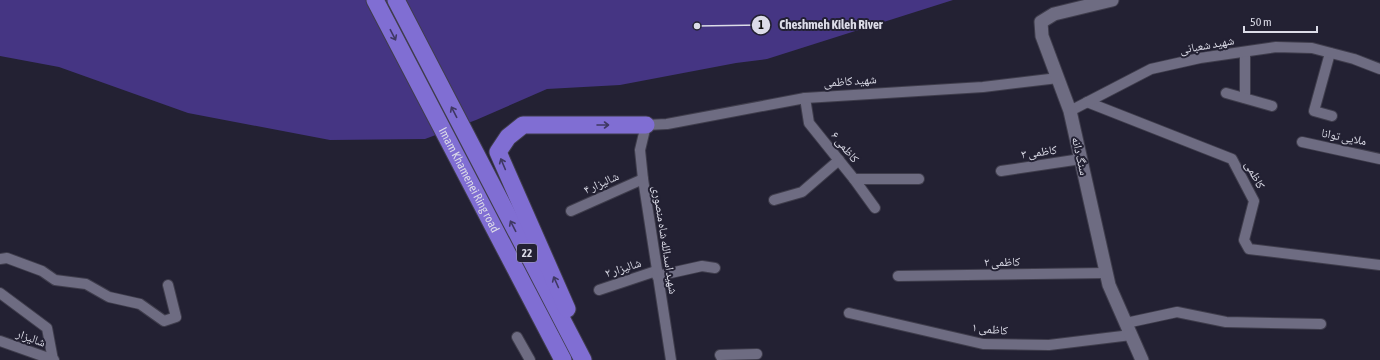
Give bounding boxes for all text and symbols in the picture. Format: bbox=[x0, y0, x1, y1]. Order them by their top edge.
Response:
scale bar bbox=[1244, 8, 1317, 34]
callout: Cheshmeh Kileh River bbox=[751, 12, 890, 37]
text: 50 m bbox=[1250, 15, 1272, 29]
text: Cheshmeh Kileh River bbox=[779, 17, 884, 32]
text: 1 bbox=[758, 18, 764, 32]
one-way arrow bbox=[390, 28, 398, 40]
street label: شهید شعبانی bbox=[1179, 33, 1235, 57]
street label: شهید کاظمی bbox=[823, 72, 877, 90]
one-way arrow bbox=[450, 106, 457, 118]
one-way arrow bbox=[596, 121, 609, 129]
street label: Imam Khamenei Ring road bbox=[436, 125, 502, 235]
street label: ملایی توانا bbox=[1320, 126, 1368, 148]
street label: کاظمی ۶ bbox=[828, 129, 862, 165]
street label: سنگ دانه bbox=[1069, 135, 1091, 177]
street label: کاظمی ۳ bbox=[1020, 143, 1058, 161]
one-way arrow bbox=[499, 158, 507, 170]
street label: کاظمی bbox=[1242, 159, 1268, 191]
street label: شالیزار ۴ bbox=[581, 169, 621, 197]
street label: شهید اسدالله شاه منصوری bbox=[649, 185, 680, 295]
one-way arrow bbox=[509, 220, 516, 232]
road number: 22 bbox=[517, 244, 537, 262]
street label: کاظمی ۲ bbox=[984, 255, 1020, 269]
street label: شالیزار ۲ bbox=[603, 256, 643, 281]
one-way arrow bbox=[552, 277, 559, 289]
street label: کاظمی ۱ bbox=[971, 320, 1009, 338]
street label: شالیزار bbox=[13, 326, 48, 350]

